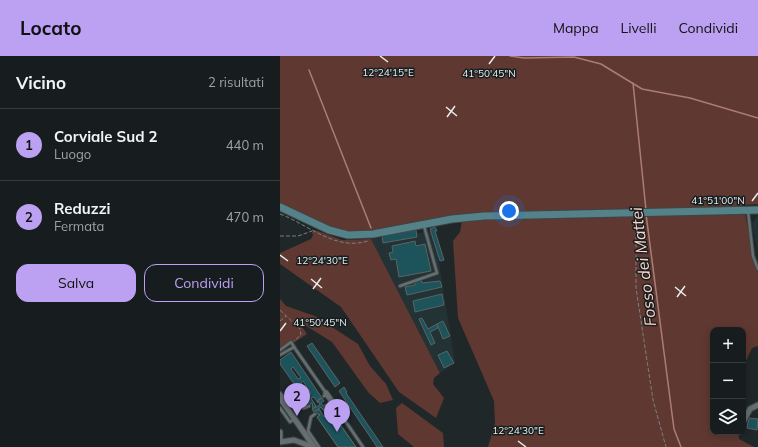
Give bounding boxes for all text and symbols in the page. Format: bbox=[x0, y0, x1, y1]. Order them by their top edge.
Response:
text: Locato bbox=[20, 16, 81, 40]
text: Mappa bbox=[553, 19, 599, 37]
text: Livelli bbox=[621, 19, 656, 37]
text: Condividi bbox=[678, 19, 738, 37]
text: 12°24'15"E bbox=[362, 66, 414, 79]
text: 41°50'45"N bbox=[462, 67, 516, 80]
text: Vicino bbox=[16, 72, 66, 93]
text: 2 risultati bbox=[208, 74, 264, 90]
text: Corviale Sud 2 bbox=[54, 127, 158, 146]
text: 1 bbox=[25, 137, 33, 153]
text: 440 m bbox=[226, 137, 264, 153]
text: Luogo bbox=[54, 146, 91, 162]
text: 41°51'00"N bbox=[691, 194, 745, 207]
text: Reduzzi bbox=[54, 199, 111, 218]
your location bbox=[499, 201, 519, 221]
water label: Fosso dei Mattei bbox=[626, 206, 660, 328]
text: 2 bbox=[25, 209, 33, 225]
text: 470 m bbox=[226, 209, 264, 225]
text: Fermata bbox=[54, 218, 104, 234]
text: 12°24'30"E bbox=[296, 254, 348, 267]
button: Salva bbox=[16, 264, 136, 302]
button: Condividi bbox=[144, 264, 264, 302]
text: 41°50'45"N bbox=[293, 316, 347, 329]
map controls bbox=[710, 327, 746, 435]
button: + bbox=[710, 327, 746, 363]
button: − bbox=[710, 363, 746, 399]
pin: 2 bbox=[284, 383, 310, 416]
pin: 1 bbox=[324, 399, 350, 432]
button: layers bbox=[710, 399, 746, 435]
text: 12°24'30"E bbox=[492, 424, 544, 437]

